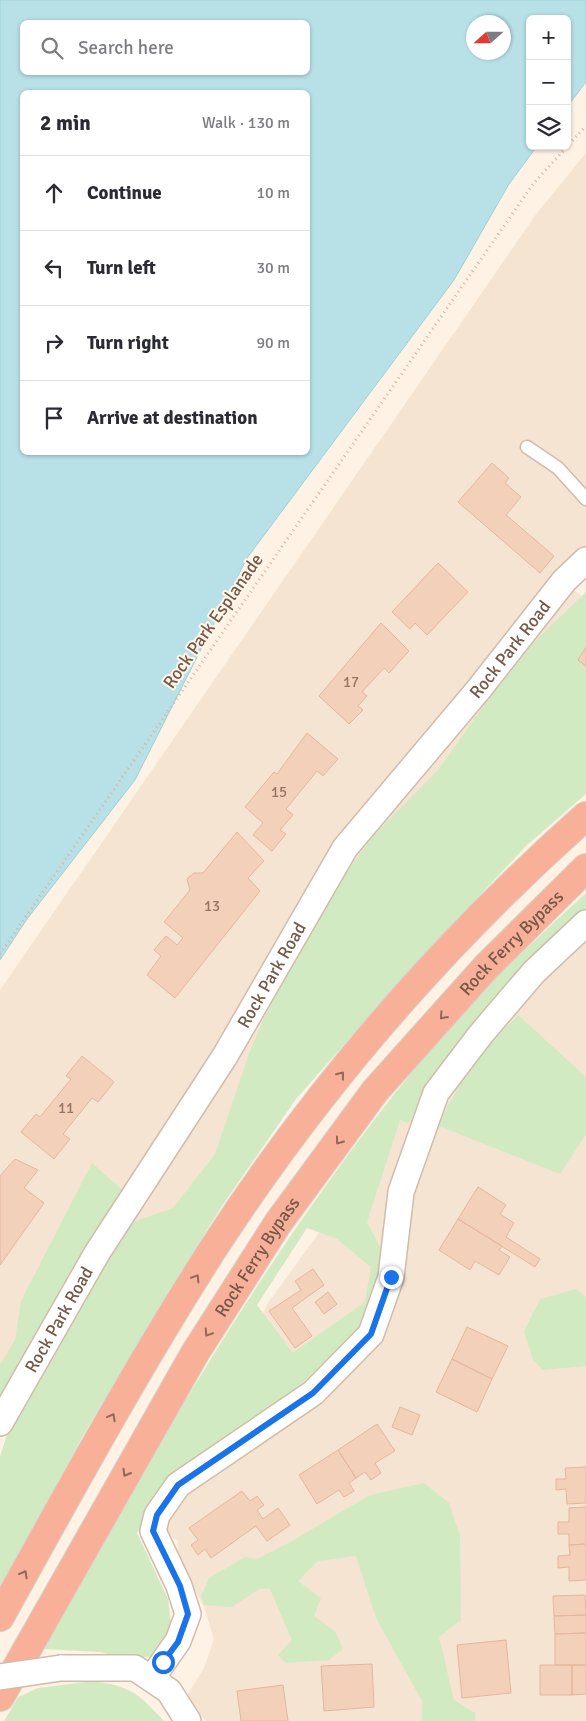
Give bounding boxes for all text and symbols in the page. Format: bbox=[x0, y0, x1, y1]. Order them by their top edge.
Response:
north arrow bbox=[466, 15, 511, 60]
map controls bbox=[526, 15, 571, 150]
button: + bbox=[526, 15, 571, 60]
search box bbox=[20, 20, 310, 75]
icon: search bbox=[38, 34, 66, 62]
text: Search here bbox=[78, 36, 174, 60]
button: − bbox=[526, 60, 571, 105]
button: layers bbox=[526, 105, 571, 150]
text: 2 min bbox=[40, 110, 91, 136]
text: Walk · 130 m bbox=[202, 113, 290, 133]
icon: ahead bbox=[40, 179, 68, 207]
text: Continue bbox=[87, 181, 162, 205]
text: 10 m bbox=[256, 183, 290, 203]
icon: left bbox=[40, 254, 68, 282]
text: Turn left bbox=[87, 256, 156, 280]
text: 30 m bbox=[256, 258, 290, 278]
icon: right bbox=[40, 329, 68, 357]
text: Turn right bbox=[87, 331, 169, 355]
text: 90 m bbox=[256, 333, 290, 353]
icon: arrive bbox=[40, 404, 68, 432]
text: Arrive at destination bbox=[87, 406, 258, 430]
street label: Rock Park Esplanade bbox=[158, 549, 268, 693]
street label: Rock Park Road bbox=[465, 596, 555, 703]
house number: 17 bbox=[343, 673, 359, 691]
house number: 15 bbox=[271, 783, 287, 801]
street label: Rock Ferry Bypass bbox=[455, 886, 568, 1000]
house number: 13 bbox=[204, 897, 220, 915]
street label: Rock Park Road bbox=[232, 918, 311, 1032]
one-way arrow bbox=[439, 1010, 448, 1019]
one-way arrow bbox=[335, 1072, 343, 1081]
house number: 11 bbox=[58, 1099, 74, 1117]
one-way arrow bbox=[336, 1135, 345, 1145]
street label: Rock Ferry Bypass bbox=[210, 1192, 305, 1321]
street label: Rock Park Road bbox=[20, 1263, 98, 1377]
route end bbox=[380, 1266, 403, 1289]
one-way arrow bbox=[189, 1275, 199, 1284]
one-way arrow bbox=[205, 1327, 214, 1336]
one-way arrow bbox=[105, 1414, 115, 1423]
one-way arrow bbox=[123, 1468, 133, 1477]
one-way arrow bbox=[18, 1571, 28, 1580]
route start bbox=[152, 1651, 175, 1674]

